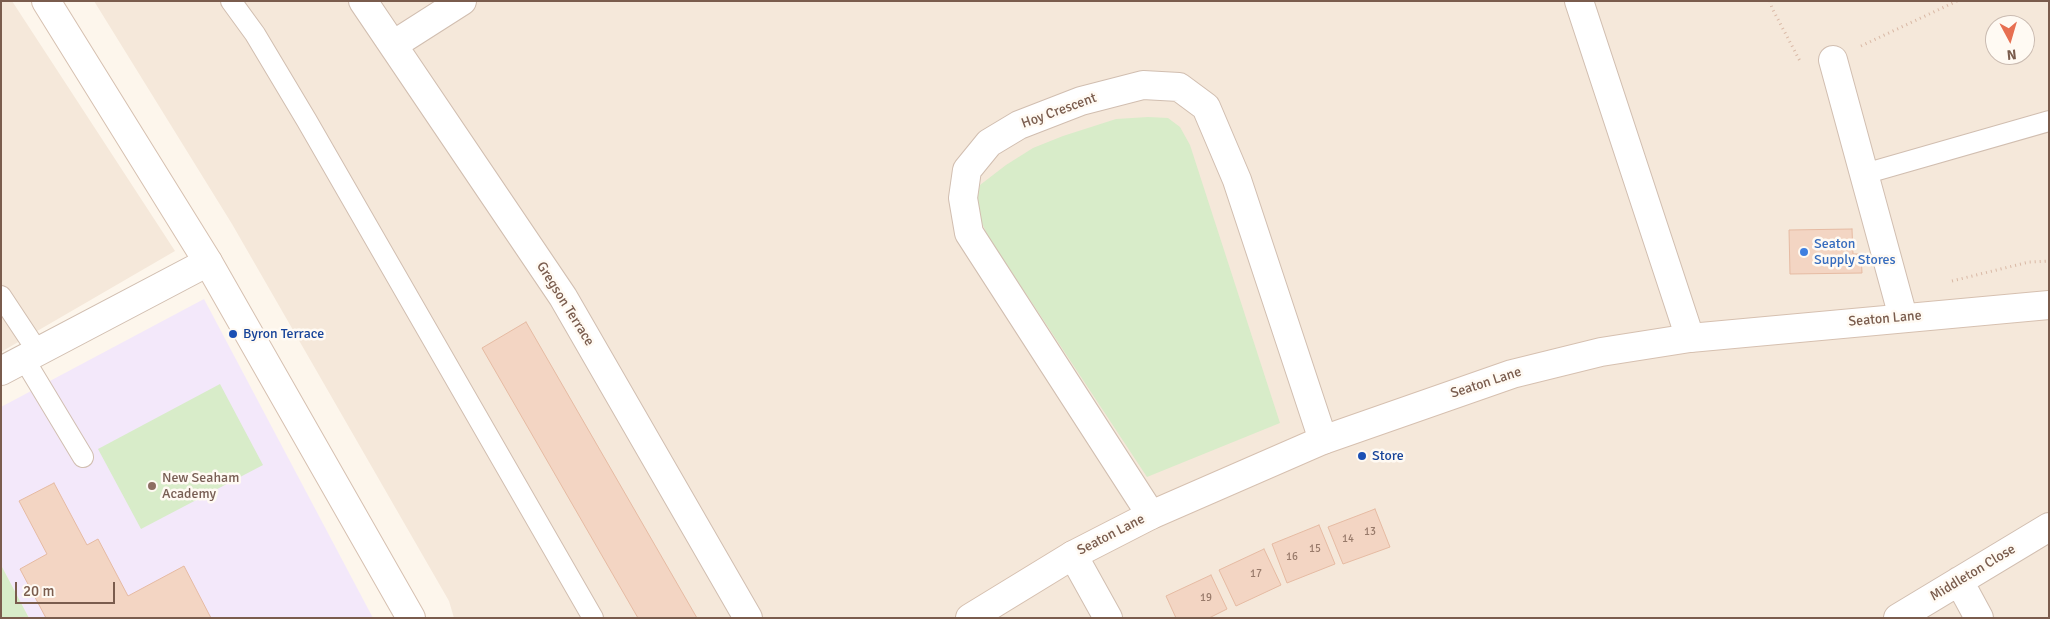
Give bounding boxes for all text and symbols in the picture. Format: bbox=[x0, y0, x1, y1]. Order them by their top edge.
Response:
north arrow bbox=[1985, 15, 2035, 65]
text: N bbox=[2006, 45, 2017, 63]
street label: Hoy Crescent bbox=[1019, 90, 1099, 132]
place label: Seaton Supply Stores bbox=[1814, 236, 1896, 268]
marker: Seaton Supply Stores bbox=[1798, 246, 1810, 258]
street label: Gregson Terrace bbox=[532, 259, 598, 349]
street label: Seaton Lane bbox=[1848, 307, 1922, 331]
place label: Byron Terrace bbox=[243, 326, 324, 342]
marker: Byron Terrace bbox=[227, 328, 239, 340]
street label: Seaton Lane bbox=[1448, 364, 1524, 402]
place label: Store bbox=[1372, 448, 1404, 464]
marker: Store bbox=[1356, 450, 1368, 462]
place label: New Seaham Academy bbox=[162, 470, 239, 502]
marker: New Seaham Academy bbox=[146, 480, 158, 492]
street label: Seaton Lane bbox=[1074, 511, 1148, 559]
house number: 13 bbox=[1364, 525, 1376, 539]
house number: 14 bbox=[1342, 532, 1354, 546]
street label: Middleton Close bbox=[1927, 541, 2019, 605]
house number: 15 bbox=[1309, 542, 1321, 556]
house number: 16 bbox=[1286, 550, 1298, 564]
house number: 17 bbox=[1250, 567, 1262, 581]
scale bar bbox=[18, 572, 118, 604]
text: 20 m bbox=[23, 582, 54, 600]
house number: 19 bbox=[1200, 591, 1212, 605]

